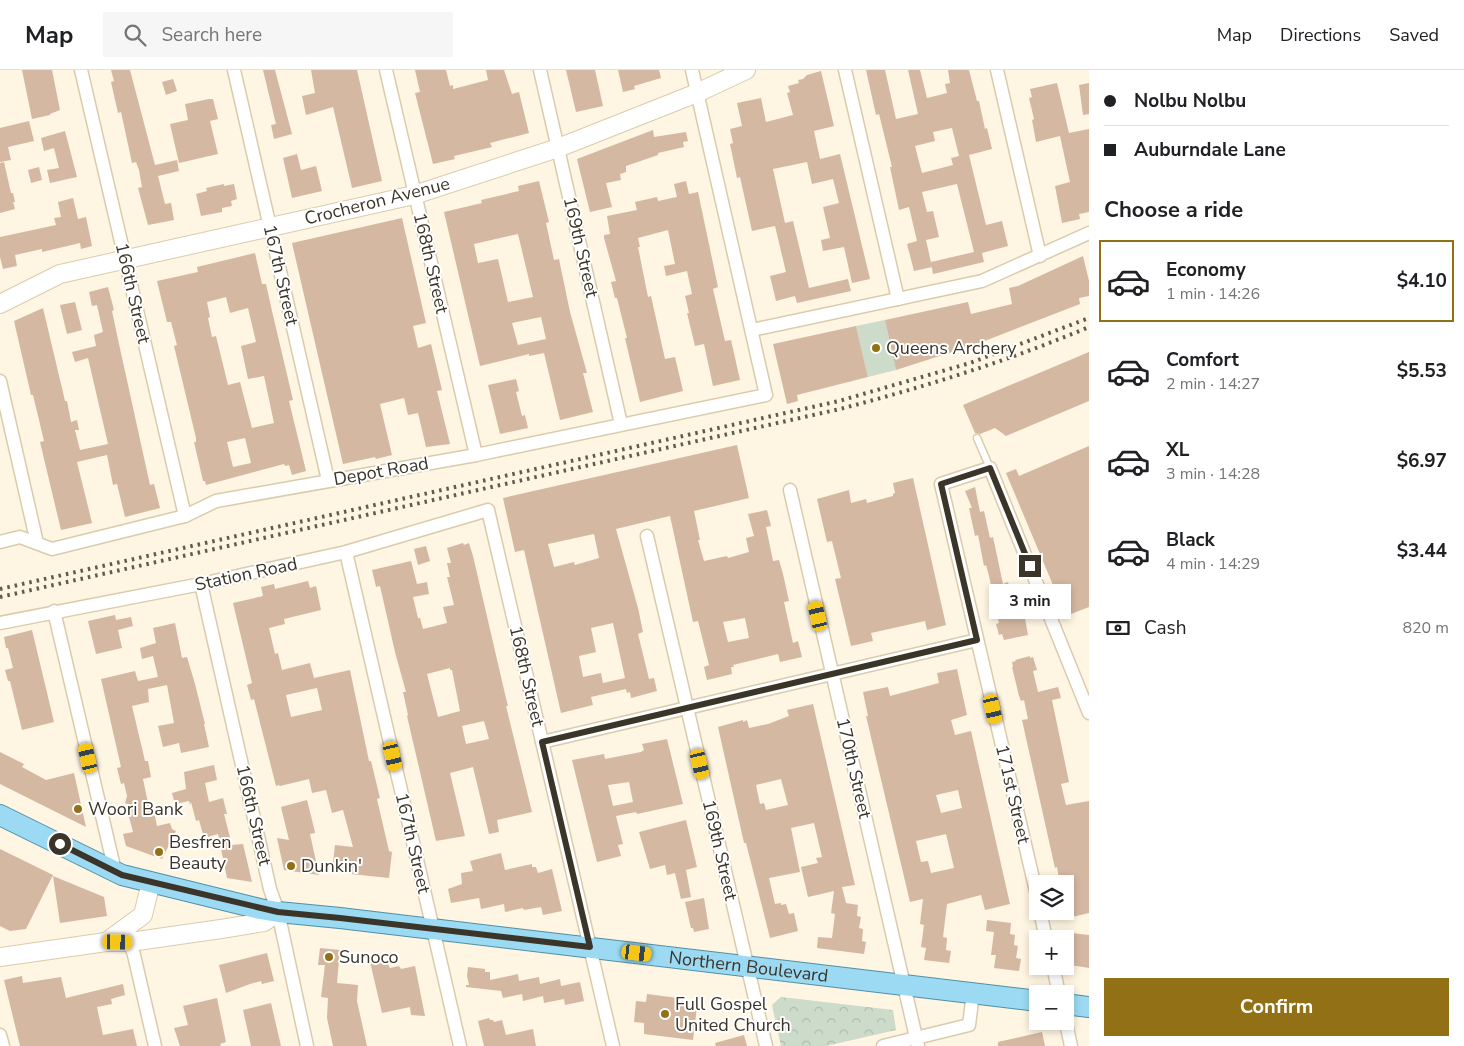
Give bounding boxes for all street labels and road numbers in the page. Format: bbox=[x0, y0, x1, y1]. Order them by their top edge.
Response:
street label: Crocheron Avenue bbox=[302, 171, 452, 231]
street label: 169th Street bbox=[558, 194, 604, 300]
street label: 168th Street bbox=[408, 210, 454, 316]
street label: 167th Street bbox=[258, 222, 304, 328]
street label: 166th Street bbox=[110, 240, 156, 346]
street label: Depot Road bbox=[332, 451, 430, 491]
street label: Station Road bbox=[193, 551, 299, 597]
street label: 168th Street bbox=[504, 623, 550, 729]
street label: 170th Street bbox=[831, 715, 877, 821]
street label: 171st Street bbox=[990, 742, 1036, 847]
street label: 166th Street bbox=[231, 762, 277, 868]
street label: 167th Street bbox=[390, 790, 436, 896]
street label: 169th Street bbox=[697, 797, 743, 903]
street label: Northern Boulevard bbox=[668, 945, 829, 988]

